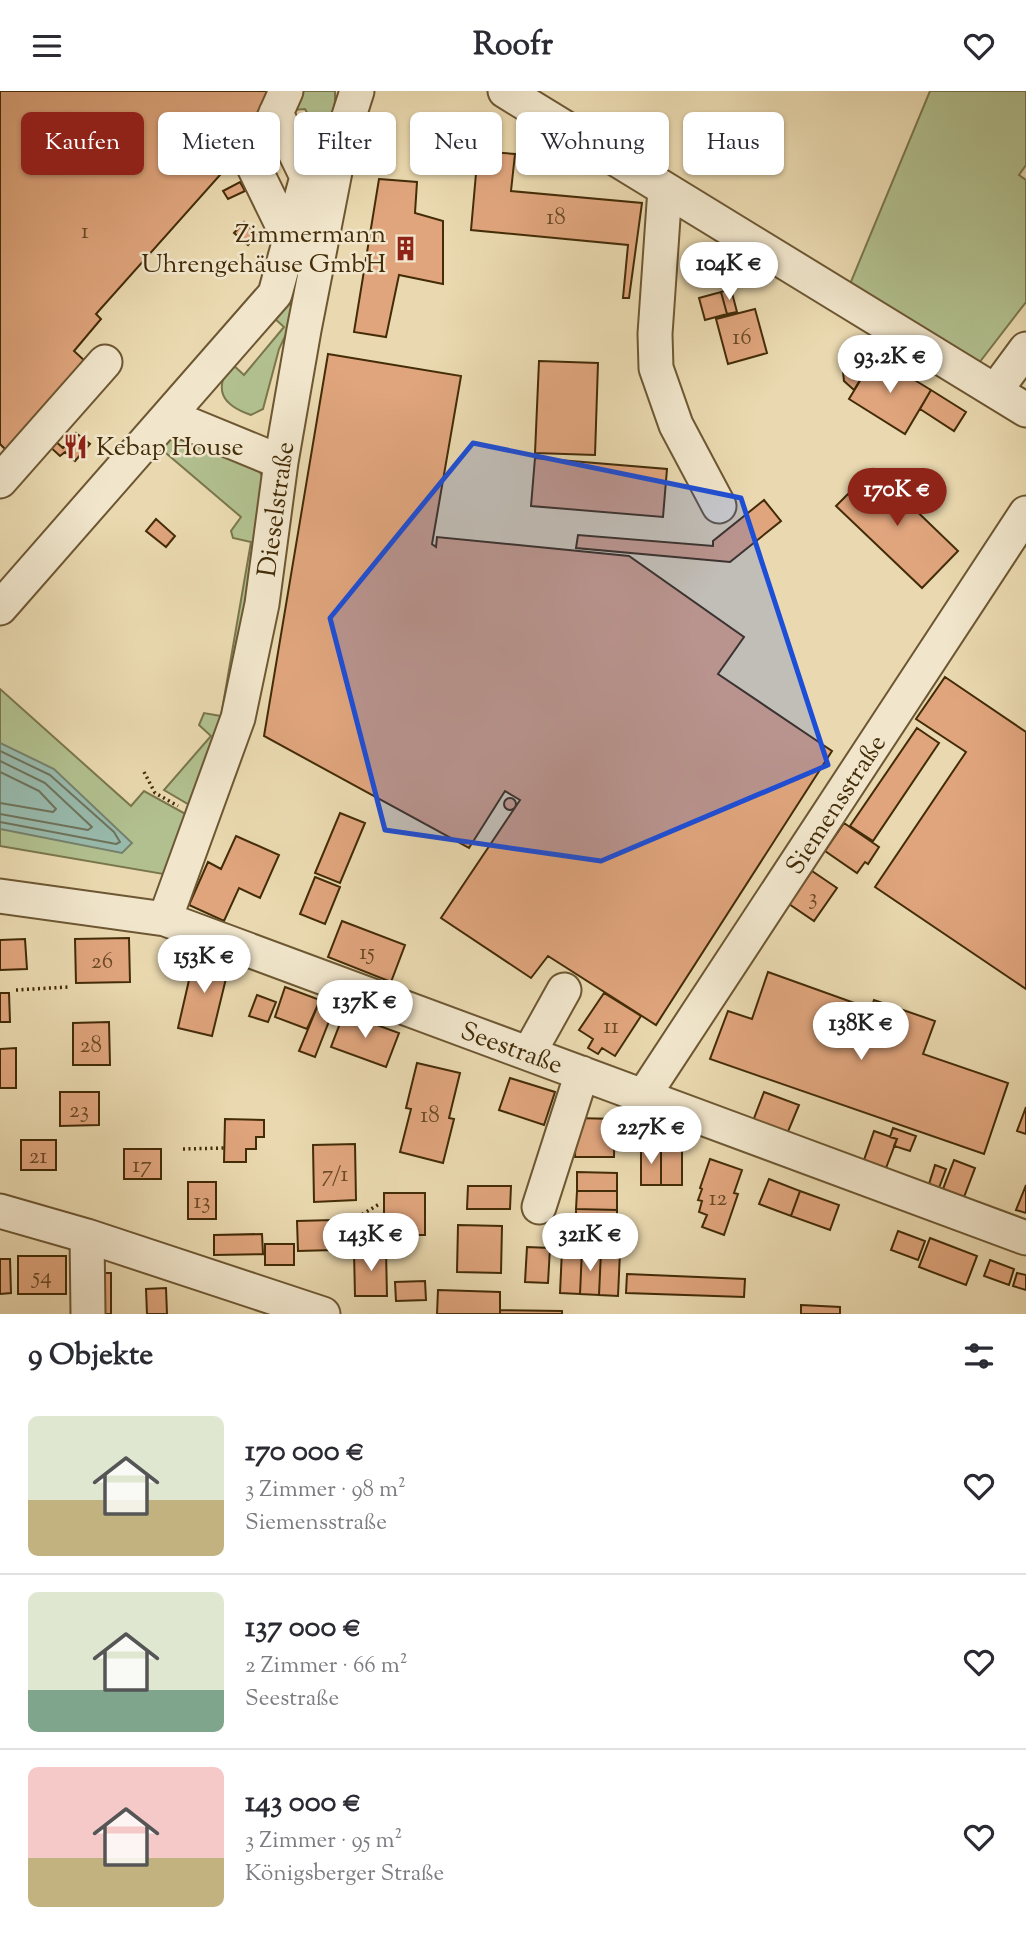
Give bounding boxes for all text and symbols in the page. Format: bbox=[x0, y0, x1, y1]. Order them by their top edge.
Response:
text: Roofr bbox=[473, 23, 553, 69]
icon: menu bbox=[28, 27, 66, 65]
icon: heart bbox=[960, 27, 998, 65]
chip: Kaufen bbox=[21, 112, 144, 175]
chip: Mieten bbox=[158, 112, 280, 175]
chip: Filter bbox=[294, 112, 396, 175]
chip: Neu bbox=[410, 112, 502, 175]
chip: Wohnung bbox=[516, 112, 669, 175]
chip: Haus bbox=[683, 112, 784, 175]
house number: 18 bbox=[546, 202, 566, 235]
house number: 1 bbox=[81, 216, 89, 249]
place label: Zimmermann Uhrengehäuse GmbH bbox=[141, 217, 386, 284]
building icon: Zimmermann Uhrengehäuse GmbH bbox=[392, 234, 420, 262]
pin: 104K € bbox=[672, 243, 786, 302]
text: 104K € bbox=[696, 248, 762, 281]
house number: 16 bbox=[732, 322, 752, 355]
pin: 93.2K € bbox=[825, 335, 955, 395]
text: 93.2K € bbox=[854, 341, 926, 374]
place label: Kebap House bbox=[96, 430, 244, 467]
restaurant icon: Kebap House bbox=[62, 432, 90, 460]
street label: Dieselstraße bbox=[250, 439, 305, 579]
pin: 170K € bbox=[840, 469, 954, 528]
text: 170K € bbox=[864, 474, 930, 507]
street label: Siemensstraße bbox=[778, 728, 896, 883]
house number: 3 bbox=[808, 882, 818, 915]
pin: 153K € bbox=[147, 935, 261, 995]
house number: 15 bbox=[359, 937, 375, 970]
text: 153K € bbox=[174, 941, 234, 974]
house number: 26 bbox=[91, 946, 113, 979]
pin: 137K € bbox=[308, 981, 422, 1040]
text: 137K € bbox=[333, 986, 397, 1019]
pin: 138K € bbox=[804, 1003, 918, 1062]
text: 138K € bbox=[829, 1008, 893, 1041]
house number: 11 bbox=[603, 1011, 619, 1044]
street label: Seestraße bbox=[455, 1014, 567, 1085]
house number: 28 bbox=[80, 1030, 102, 1063]
house number: 23 bbox=[69, 1095, 89, 1128]
house number: 18 bbox=[420, 1100, 440, 1133]
pin: 227K € bbox=[594, 1107, 708, 1166]
text: 227K € bbox=[617, 1112, 685, 1145]
house number: 21 bbox=[29, 1141, 47, 1174]
house number: 17 bbox=[132, 1150, 152, 1183]
house number: 7/1 bbox=[322, 1159, 348, 1192]
house number: 12 bbox=[709, 1183, 728, 1216]
house number: 13 bbox=[193, 1186, 211, 1219]
pin: 143K € bbox=[314, 1213, 428, 1273]
pin: 321K € bbox=[533, 1213, 647, 1273]
text: 143K € bbox=[339, 1219, 403, 1252]
text: 321K € bbox=[558, 1219, 622, 1252]
house number: 54 bbox=[30, 1261, 52, 1294]
text: 9 Objekte bbox=[28, 1335, 153, 1378]
icon: filters bbox=[960, 1337, 998, 1375]
text: 170 000 € bbox=[245, 1431, 364, 1474]
icon: home bbox=[84, 1444, 168, 1528]
icon: heart bbox=[960, 1467, 998, 1505]
text: 3 Zimmer · 98 m² bbox=[245, 1474, 406, 1507]
text: Siemensstraße bbox=[245, 1507, 387, 1540]
text: 137 000 € bbox=[245, 1607, 361, 1650]
icon: home bbox=[84, 1620, 168, 1704]
icon: heart bbox=[960, 1643, 998, 1681]
text: 2 Zimmer · 66 m² bbox=[245, 1650, 407, 1683]
text: Seestraße bbox=[245, 1683, 339, 1716]
text: 143 000 € bbox=[245, 1782, 361, 1825]
icon: home bbox=[84, 1795, 168, 1879]
icon: heart bbox=[960, 1818, 998, 1856]
text: 3 Zimmer · 95 m² bbox=[245, 1825, 402, 1858]
text: Königsberger Straße bbox=[245, 1858, 444, 1891]

